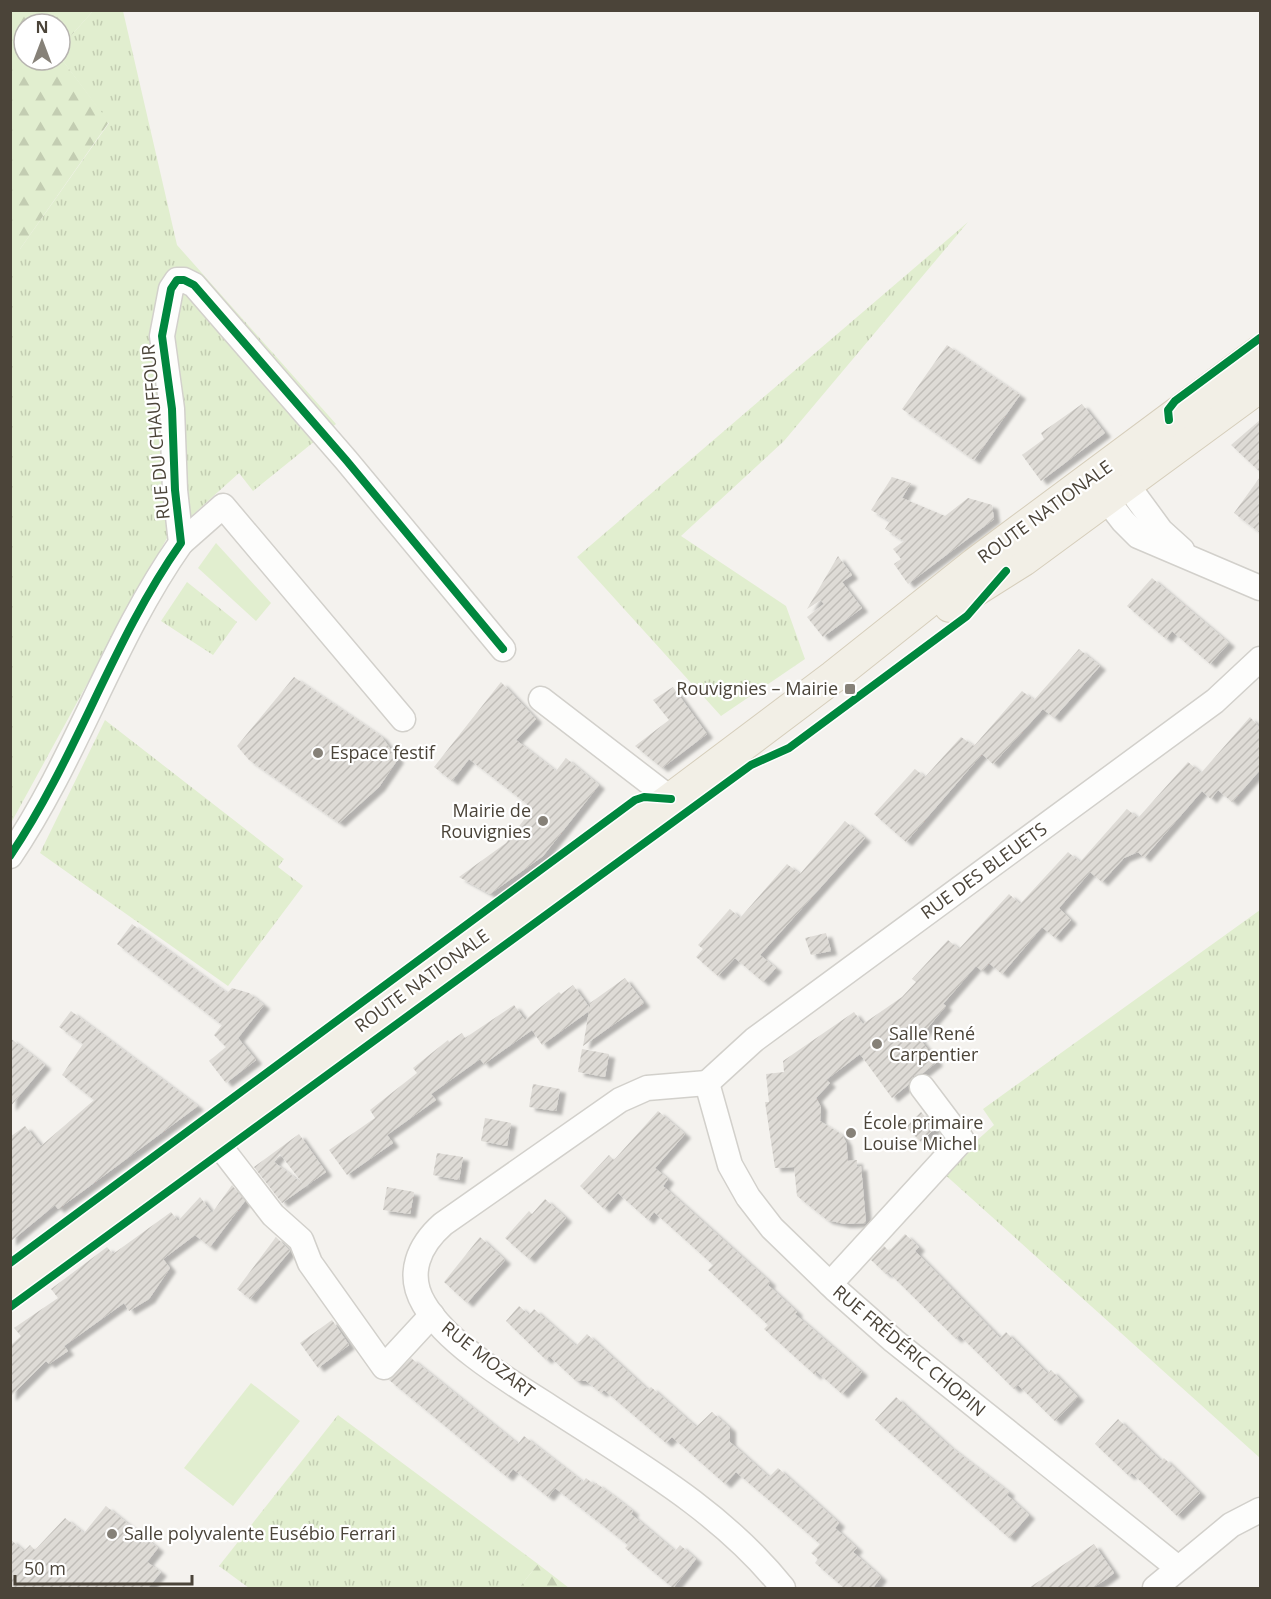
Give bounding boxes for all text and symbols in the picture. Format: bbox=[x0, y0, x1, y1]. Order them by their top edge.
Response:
north arrow bbox=[12, 12, 72, 72]
text: N bbox=[35, 16, 49, 38]
street label: RUE DU CHAUFFOUR bbox=[135, 344, 175, 521]
street label: ROUTE NATIONALE bbox=[972, 454, 1117, 568]
place label: Rouvignies – Mairie bbox=[676, 676, 838, 700]
marker: Rouvignies – Mairie bbox=[843, 682, 857, 696]
place label: Espace festif bbox=[330, 740, 436, 764]
marker: Espace festif bbox=[311, 746, 325, 760]
place label: Mairie de Rouvignies bbox=[440, 798, 531, 843]
marker: Mairie de Rouvignies bbox=[536, 814, 550, 828]
street label: RUE DES BLEUETS bbox=[915, 816, 1051, 924]
street label: ROUTE NATIONALE bbox=[349, 923, 494, 1037]
place label: Salle René Carpentier bbox=[889, 1021, 979, 1066]
marker: Salle René Carpentier bbox=[870, 1037, 884, 1051]
place label: École primaire Louise Michel bbox=[863, 1110, 983, 1155]
marker: École primaire Louise Michel bbox=[844, 1126, 858, 1140]
street label: RUE FRÉDÉRIC CHOPIN bbox=[828, 1279, 991, 1421]
street label: RUE MOZART bbox=[437, 1315, 540, 1403]
place label: Salle polyvalente Eusébio Ferrari bbox=[124, 1521, 396, 1545]
marker: Salle polyvalente Eusébio Ferrari bbox=[105, 1527, 119, 1541]
scale bar bbox=[15, 1548, 192, 1586]
text: 50 m bbox=[24, 1556, 66, 1580]

